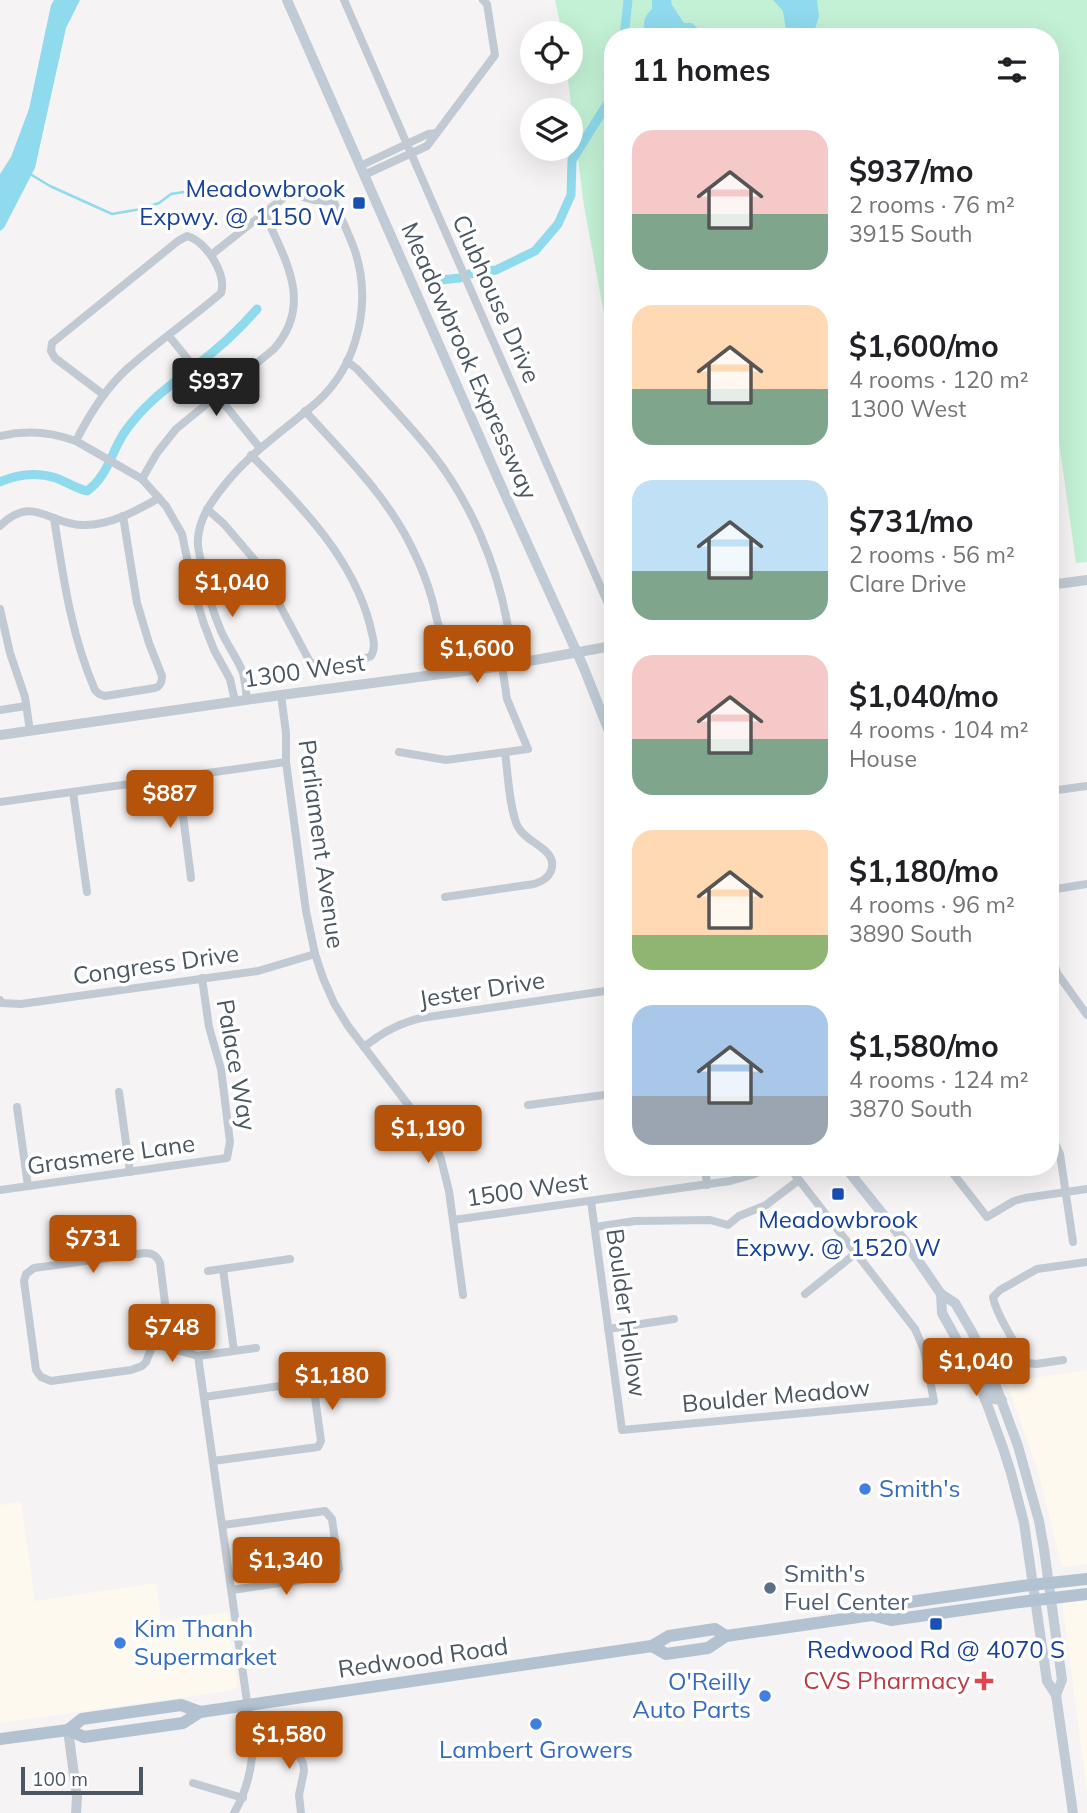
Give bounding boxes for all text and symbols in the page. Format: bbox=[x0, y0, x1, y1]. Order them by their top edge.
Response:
map controls bbox=[520, 21, 583, 161]
button: locate bbox=[520, 21, 583, 84]
text: 11 homes bbox=[632, 51, 771, 89]
icon: filters bbox=[993, 51, 1031, 89]
button: layers bbox=[520, 98, 583, 161]
text: $937/mo bbox=[849, 152, 973, 190]
icon: home bbox=[688, 158, 772, 242]
place label: Meadowbrook Expwy. @ 1150 W bbox=[139, 173, 346, 231]
text: 2 rooms · 76 m² bbox=[849, 190, 1015, 219]
marker: Meadowbrook Expwy. @ 1150 W bbox=[351, 195, 367, 211]
street label: Clubhouse Drive bbox=[446, 210, 547, 387]
street label: Meadowbrook Expressway bbox=[395, 217, 545, 504]
text: 3915 South bbox=[849, 219, 972, 248]
text: $1,600/mo bbox=[849, 327, 999, 365]
icon: home bbox=[688, 333, 772, 417]
pin: $937 bbox=[175, 358, 257, 418]
text: 4 rooms · 120 m² bbox=[849, 365, 1029, 394]
text: $937 bbox=[188, 366, 244, 395]
text: 1300 West bbox=[849, 394, 966, 423]
text: $731/mo bbox=[849, 502, 973, 540]
icon: home bbox=[688, 508, 772, 592]
text: 2 rooms · 56 m² bbox=[849, 540, 1015, 569]
pin: $1,040 bbox=[175, 560, 289, 619]
text: $1,040 bbox=[195, 567, 269, 596]
text: Clare Drive bbox=[849, 569, 966, 598]
pin: $1,600 bbox=[420, 626, 534, 685]
text: $1,600 bbox=[440, 633, 514, 662]
street label: 1300 West bbox=[241, 647, 367, 693]
text: $1,040/mo bbox=[849, 677, 999, 715]
icon: home bbox=[688, 683, 772, 767]
text: 4 rooms · 104 m² bbox=[849, 715, 1029, 744]
street label: Parliament Avenue bbox=[292, 738, 351, 950]
text: House bbox=[849, 744, 917, 773]
pin: $887 bbox=[129, 770, 211, 830]
text: $887 bbox=[142, 778, 198, 807]
text: $1,180/mo bbox=[849, 852, 999, 890]
icon: home bbox=[688, 858, 772, 942]
text: 4 rooms · 96 m² bbox=[849, 890, 1015, 919]
text: 3890 South bbox=[849, 919, 972, 948]
street label: Congress Drive bbox=[71, 938, 241, 991]
street label: Jester Drive bbox=[417, 964, 547, 1014]
street label: Palace Way bbox=[211, 997, 263, 1133]
text: $1,580/mo bbox=[849, 1027, 999, 1065]
icon: home bbox=[688, 1033, 772, 1117]
text: 4 rooms · 124 m² bbox=[849, 1065, 1029, 1094]
text: 3870 South bbox=[849, 1094, 972, 1123]
pin: $1,190 bbox=[371, 1106, 485, 1165]
text: $1,190 bbox=[391, 1113, 465, 1142]
street label: Grasmere Lane bbox=[25, 1127, 197, 1181]
street label: 1500 West bbox=[464, 1166, 590, 1212]
marker: Meadowbrook Expwy. @ 1520 W bbox=[830, 1186, 846, 1202]
place label: Meadowbrook Expwy. @ 1520 W bbox=[735, 1204, 941, 1262]
pin: $731 bbox=[52, 1216, 134, 1275]
text: $731 bbox=[65, 1223, 121, 1252]
street label: Boulder Hollow bbox=[600, 1227, 654, 1399]
pin: $748 bbox=[131, 1304, 213, 1364]
text: $748 bbox=[144, 1312, 200, 1341]
pin: $1,040 bbox=[919, 1338, 1033, 1398]
text: $1,040 bbox=[939, 1346, 1013, 1375]
pin: $1,180 bbox=[275, 1352, 389, 1412]
text: $1,180 bbox=[295, 1360, 369, 1389]
street label: Boulder Meadow bbox=[681, 1372, 871, 1418]
place label: Smith's bbox=[879, 1473, 960, 1503]
marker: Smith's bbox=[857, 1481, 873, 1497]
pin: $1,340 bbox=[229, 1538, 343, 1597]
text: $1,340 bbox=[249, 1545, 323, 1574]
place label: Smith's Fuel Center bbox=[784, 1558, 909, 1616]
marker: Smith's Fuel Center bbox=[762, 1580, 778, 1596]
place label: Kim Thanh Supermarket bbox=[134, 1613, 277, 1671]
marker: Redwood Rd @ 4070 S bbox=[928, 1616, 944, 1632]
street label: Redwood Road bbox=[336, 1630, 510, 1684]
place label: Redwood Rd @ 4070 S bbox=[807, 1634, 1065, 1664]
marker: Kim Thanh Supermarket bbox=[112, 1635, 128, 1651]
place label: CVS Pharmacy bbox=[803, 1665, 970, 1695]
place label: O'Reilly Auto Parts bbox=[632, 1666, 751, 1724]
marker: CVS Pharmacy bbox=[976, 1673, 992, 1689]
marker: O'Reilly Auto Parts bbox=[757, 1688, 773, 1704]
pin: $1,580 bbox=[232, 1712, 346, 1771]
marker: Lambert Growers bbox=[528, 1716, 544, 1732]
text: $1,580 bbox=[252, 1719, 326, 1748]
place label: Lambert Growers bbox=[439, 1734, 633, 1764]
scale bar bbox=[21, 1764, 144, 1796]
text: 100 m bbox=[32, 1767, 88, 1791]

